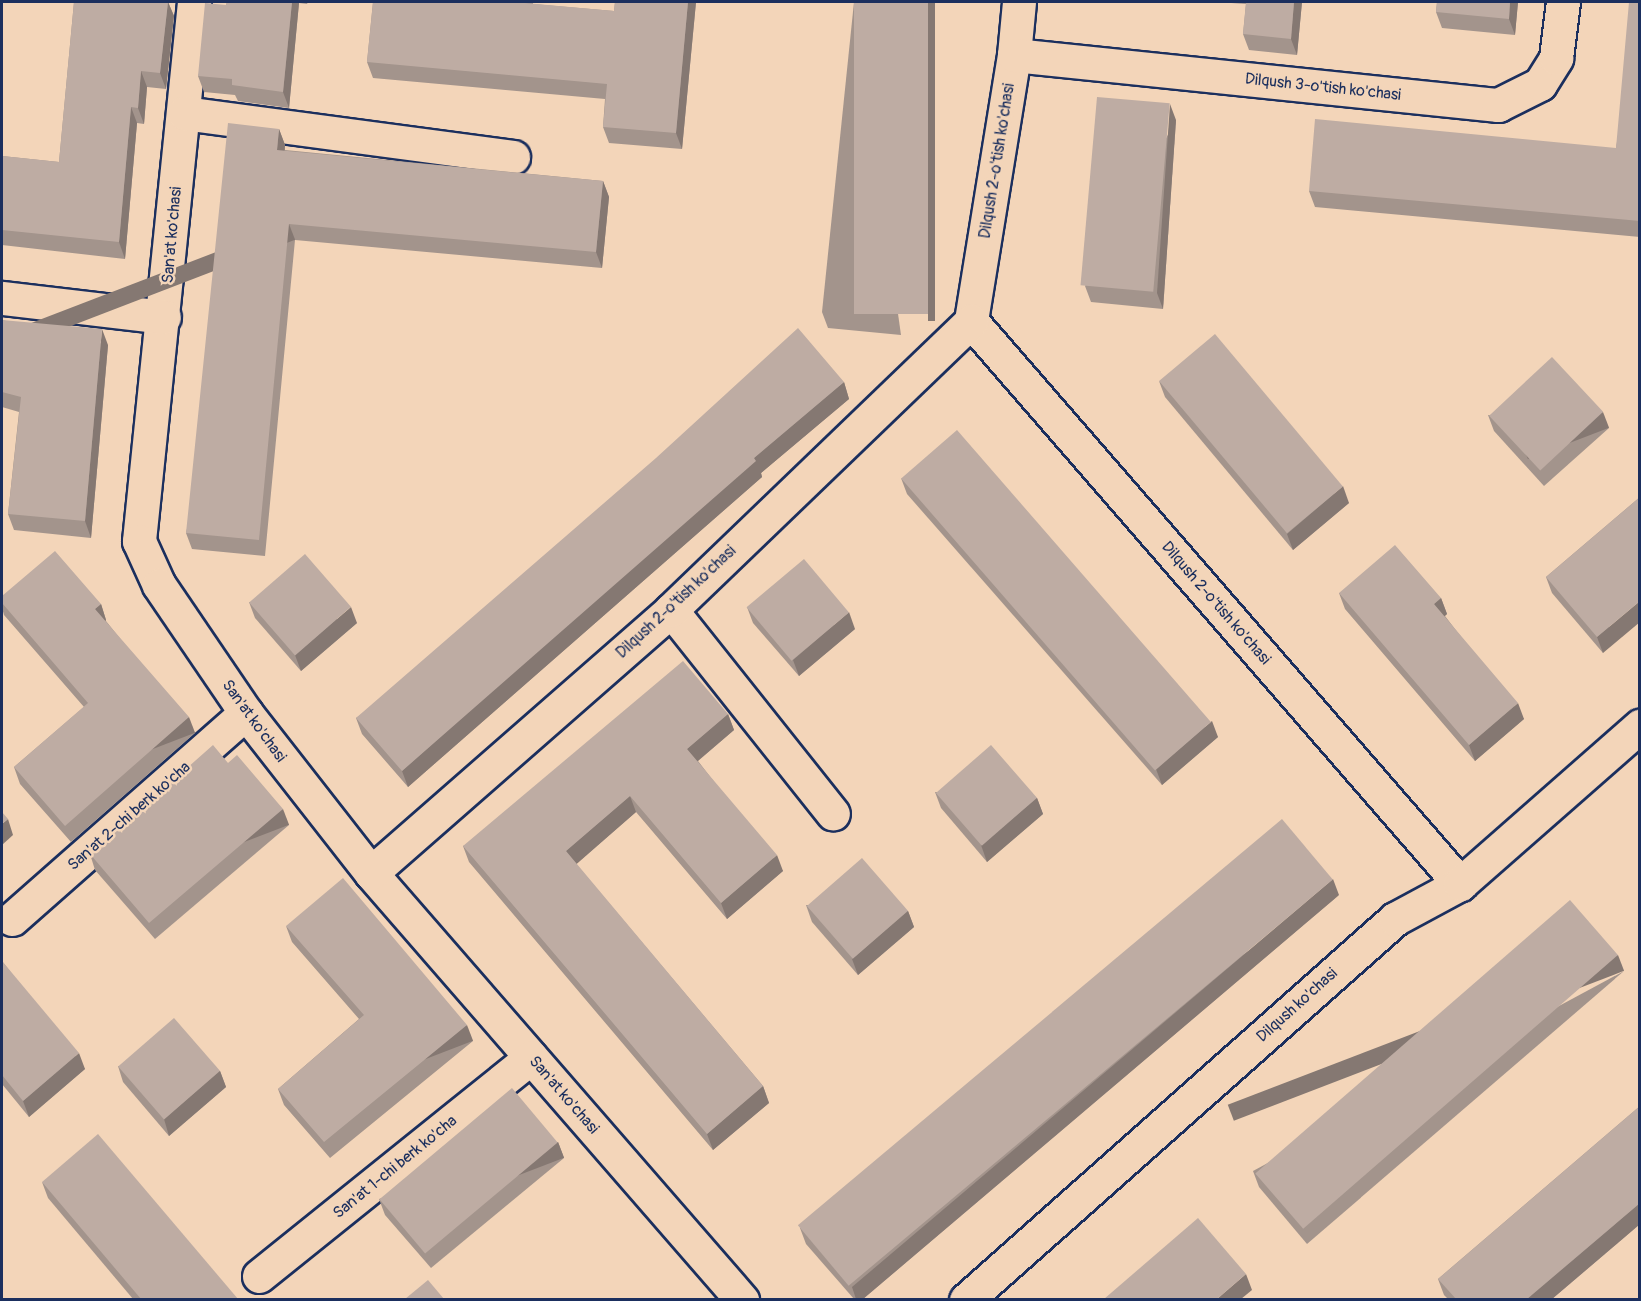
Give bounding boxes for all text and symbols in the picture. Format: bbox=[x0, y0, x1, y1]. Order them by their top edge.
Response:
street label: Dilqush 3-o'tish ko'chasi bbox=[1244, 69, 1402, 105]
street label: Dilqush 2-o'tish ko'chasi bbox=[975, 82, 1019, 240]
street label: San'at ko'chasi bbox=[158, 186, 186, 284]
street label: Dilqush 2-o'tish ko'chasi bbox=[1157, 538, 1275, 668]
street label: Dilqush 2-o'tish ko'chasi bbox=[612, 542, 740, 662]
street label: San'at ko'chasi bbox=[218, 676, 290, 766]
street label: San'at 2-chi berk ko'cha bbox=[64, 757, 194, 875]
street label: Dilqush ko'chasi bbox=[1253, 964, 1341, 1046]
street label: San'at ko'chasi bbox=[525, 1052, 603, 1138]
street label: San'at 1-chi berk ko'cha bbox=[329, 1111, 461, 1223]

